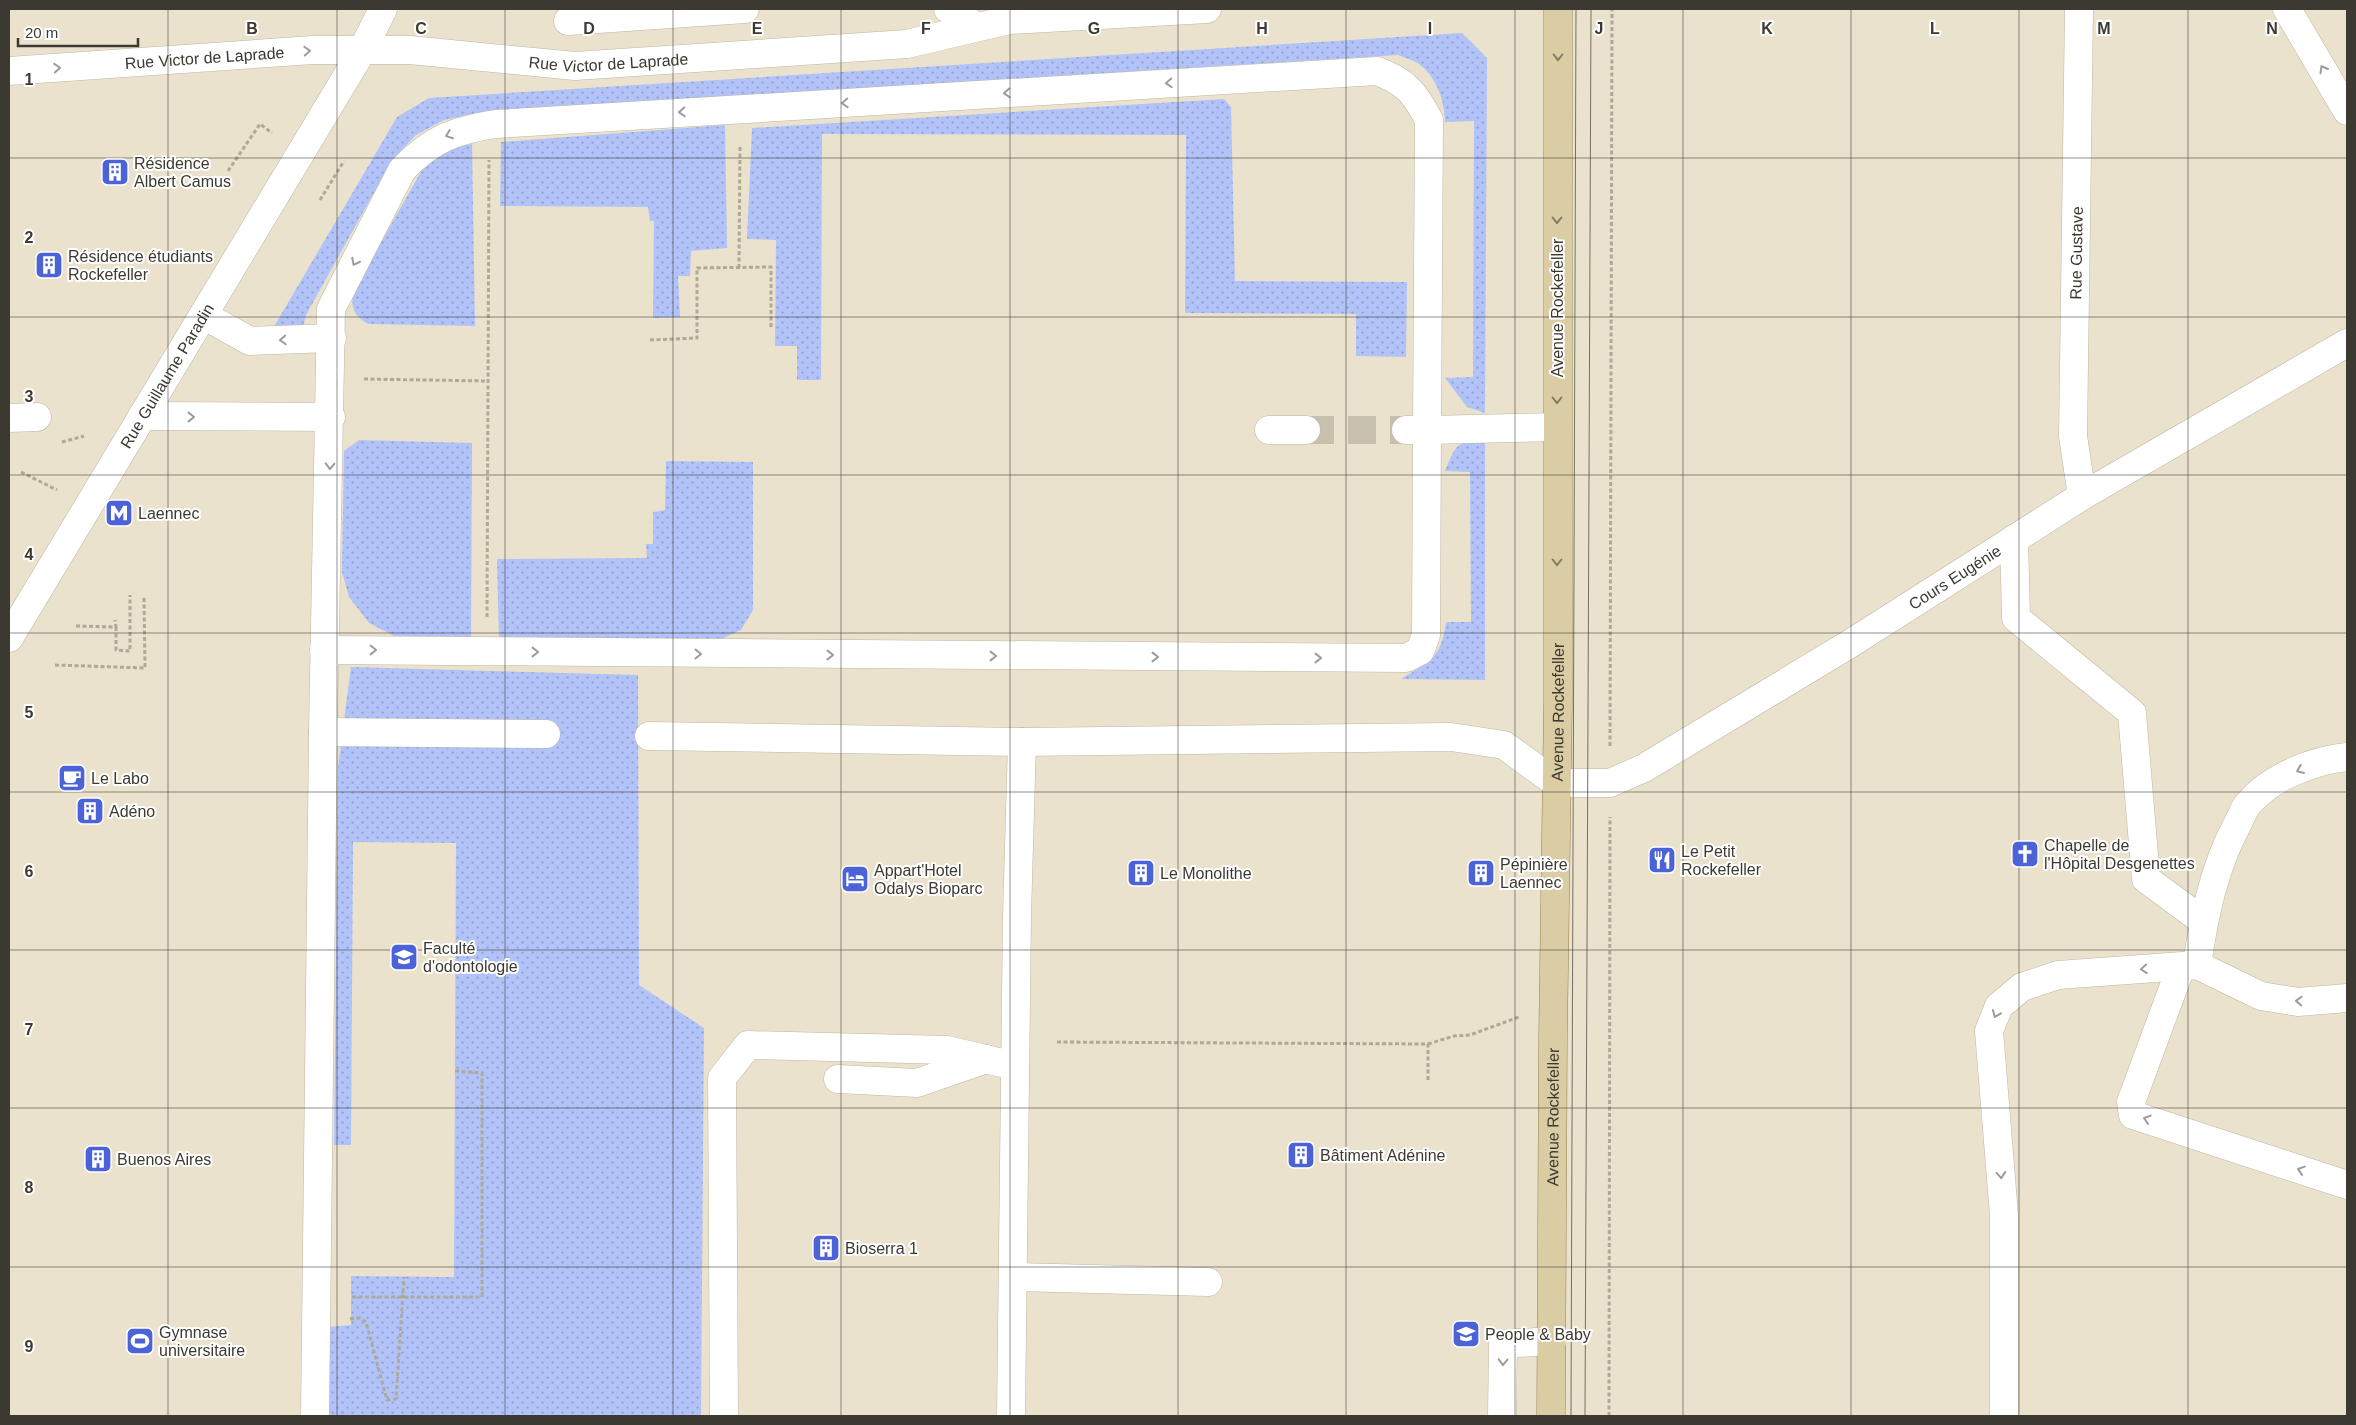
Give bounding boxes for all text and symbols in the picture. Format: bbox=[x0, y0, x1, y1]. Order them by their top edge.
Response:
scale bar bbox=[18, 15, 138, 47]
text: B bbox=[246, 20, 258, 37]
text: C bbox=[415, 20, 427, 37]
text: D bbox=[583, 20, 595, 37]
text: E bbox=[752, 20, 763, 37]
text: F bbox=[921, 20, 931, 37]
text: G bbox=[1088, 20, 1100, 37]
text: H bbox=[1256, 20, 1268, 37]
text: I bbox=[1428, 20, 1432, 37]
text: J bbox=[1595, 20, 1603, 37]
text: K bbox=[1761, 20, 1773, 37]
text: L bbox=[1930, 20, 1940, 37]
text: M bbox=[2097, 20, 2111, 37]
text: N bbox=[2266, 20, 2278, 37]
text: 20 m bbox=[25, 24, 58, 41]
street label: Rue Victor de Laprade bbox=[124, 44, 285, 72]
one-way arrow bbox=[303, 45, 311, 56]
street label: Rue Victor de Laprade bbox=[528, 51, 689, 75]
one-way arrow bbox=[1553, 54, 1563, 62]
one-way arrow bbox=[54, 62, 62, 73]
one-way arrow bbox=[2319, 65, 2329, 74]
text: 1 bbox=[25, 71, 34, 88]
one-way arrow bbox=[1165, 78, 1173, 89]
one-way arrow bbox=[1003, 87, 1011, 98]
one-way arrow bbox=[840, 97, 848, 108]
one-way arrow bbox=[678, 107, 686, 118]
one-way arrow bbox=[445, 129, 454, 139]
place label: Résidence Albert Camus bbox=[134, 155, 231, 190]
building icon: Résidence Albert Camus bbox=[100, 157, 130, 187]
street label: Rue Gustave bbox=[2067, 206, 2086, 300]
one-way arrow bbox=[1552, 216, 1562, 224]
text: 2 bbox=[25, 229, 34, 246]
street label: Avenue Rockefeller bbox=[1549, 238, 1566, 377]
place label: Résidence étudiants Rockefeller bbox=[68, 248, 213, 283]
building icon: Résidence étudiants Rockefeller bbox=[34, 250, 64, 280]
one-way arrow bbox=[351, 257, 361, 266]
street label: Rue Guillaume Paradin bbox=[117, 301, 217, 451]
one-way arrow bbox=[279, 335, 287, 346]
text: 3 bbox=[25, 388, 34, 405]
one-way arrow bbox=[1552, 396, 1562, 404]
one-way arrow bbox=[187, 412, 195, 422]
one-way arrow bbox=[324, 462, 335, 470]
metro station icon: Laennec bbox=[104, 498, 134, 528]
place label: Laennec bbox=[138, 505, 199, 522]
street label: Cours Eugénie bbox=[1906, 542, 2004, 613]
text: 4 bbox=[25, 546, 34, 563]
one-way arrow bbox=[1552, 559, 1563, 567]
street label: Avenue Rockefeller bbox=[1549, 642, 1567, 781]
one-way arrow bbox=[369, 645, 377, 656]
one-way arrow bbox=[532, 647, 540, 658]
one-way arrow bbox=[694, 649, 702, 659]
one-way arrow bbox=[827, 650, 835, 660]
one-way arrow bbox=[990, 651, 997, 661]
one-way arrow bbox=[1152, 651, 1160, 662]
one-way arrow bbox=[1314, 652, 1322, 663]
text: 5 bbox=[25, 704, 34, 721]
cafe icon: Le Labo bbox=[57, 763, 87, 793]
one-way arrow bbox=[2296, 763, 2305, 774]
place label: Le Labo bbox=[91, 770, 149, 787]
building icon: Adéno bbox=[75, 796, 105, 826]
place label: Adéno bbox=[109, 803, 155, 820]
place label: Chapelle de l'Hôpital Desgenettes bbox=[2044, 837, 2195, 872]
church icon: Chapelle de l'Hôpital Desgenettes bbox=[2010, 839, 2040, 869]
place label: Le Petit Rockefeller bbox=[1681, 843, 1762, 878]
restaurant icon: Le Petit Rockefeller bbox=[1647, 845, 1677, 875]
place label: Pépinière Laennec bbox=[1500, 856, 1568, 891]
building icon: Le Monolithe bbox=[1126, 858, 1156, 888]
building icon: Pépinière Laennec bbox=[1466, 858, 1496, 888]
place label: Appart'Hotel Odalys Bioparc bbox=[874, 862, 983, 897]
text: 6 bbox=[25, 863, 34, 880]
hotel icon: Appart'Hotel Odalys Bioparc bbox=[840, 864, 870, 894]
place label: Le Monolithe bbox=[1160, 865, 1252, 882]
place label: Faculté d'odontologie bbox=[423, 940, 518, 975]
school or university icon: Faculté d'odontologie bbox=[389, 942, 419, 972]
one-way arrow bbox=[2140, 964, 2148, 975]
one-way arrow bbox=[2294, 996, 2302, 1007]
one-way arrow bbox=[1992, 1009, 2002, 1018]
text: 7 bbox=[25, 1021, 34, 1038]
street label: Avenue Rockefeller bbox=[1544, 1047, 1562, 1186]
one-way arrow bbox=[2143, 1115, 2151, 1125]
building icon: Bâtiment Adénine bbox=[1286, 1140, 1316, 1170]
building icon: Buenos Aires bbox=[83, 1144, 113, 1174]
place label: Bâtiment Adénine bbox=[1320, 1147, 1446, 1164]
place label: Buenos Aires bbox=[117, 1151, 211, 1168]
one-way arrow bbox=[2297, 1166, 2306, 1176]
one-way arrow bbox=[1995, 1171, 2006, 1179]
text: 8 bbox=[25, 1179, 34, 1196]
building icon: Bioserra 1 bbox=[811, 1233, 841, 1263]
place label: Bioserra 1 bbox=[845, 1240, 918, 1257]
school or university icon: People & Baby bbox=[1451, 1319, 1481, 1349]
place label: Gymnase universitaire bbox=[159, 1324, 245, 1359]
sports icon: Gymnase universitaire bbox=[125, 1326, 155, 1356]
place label: People & Baby bbox=[1485, 1326, 1591, 1343]
text: 9 bbox=[25, 1338, 34, 1355]
one-way arrow bbox=[1498, 1358, 1508, 1366]

